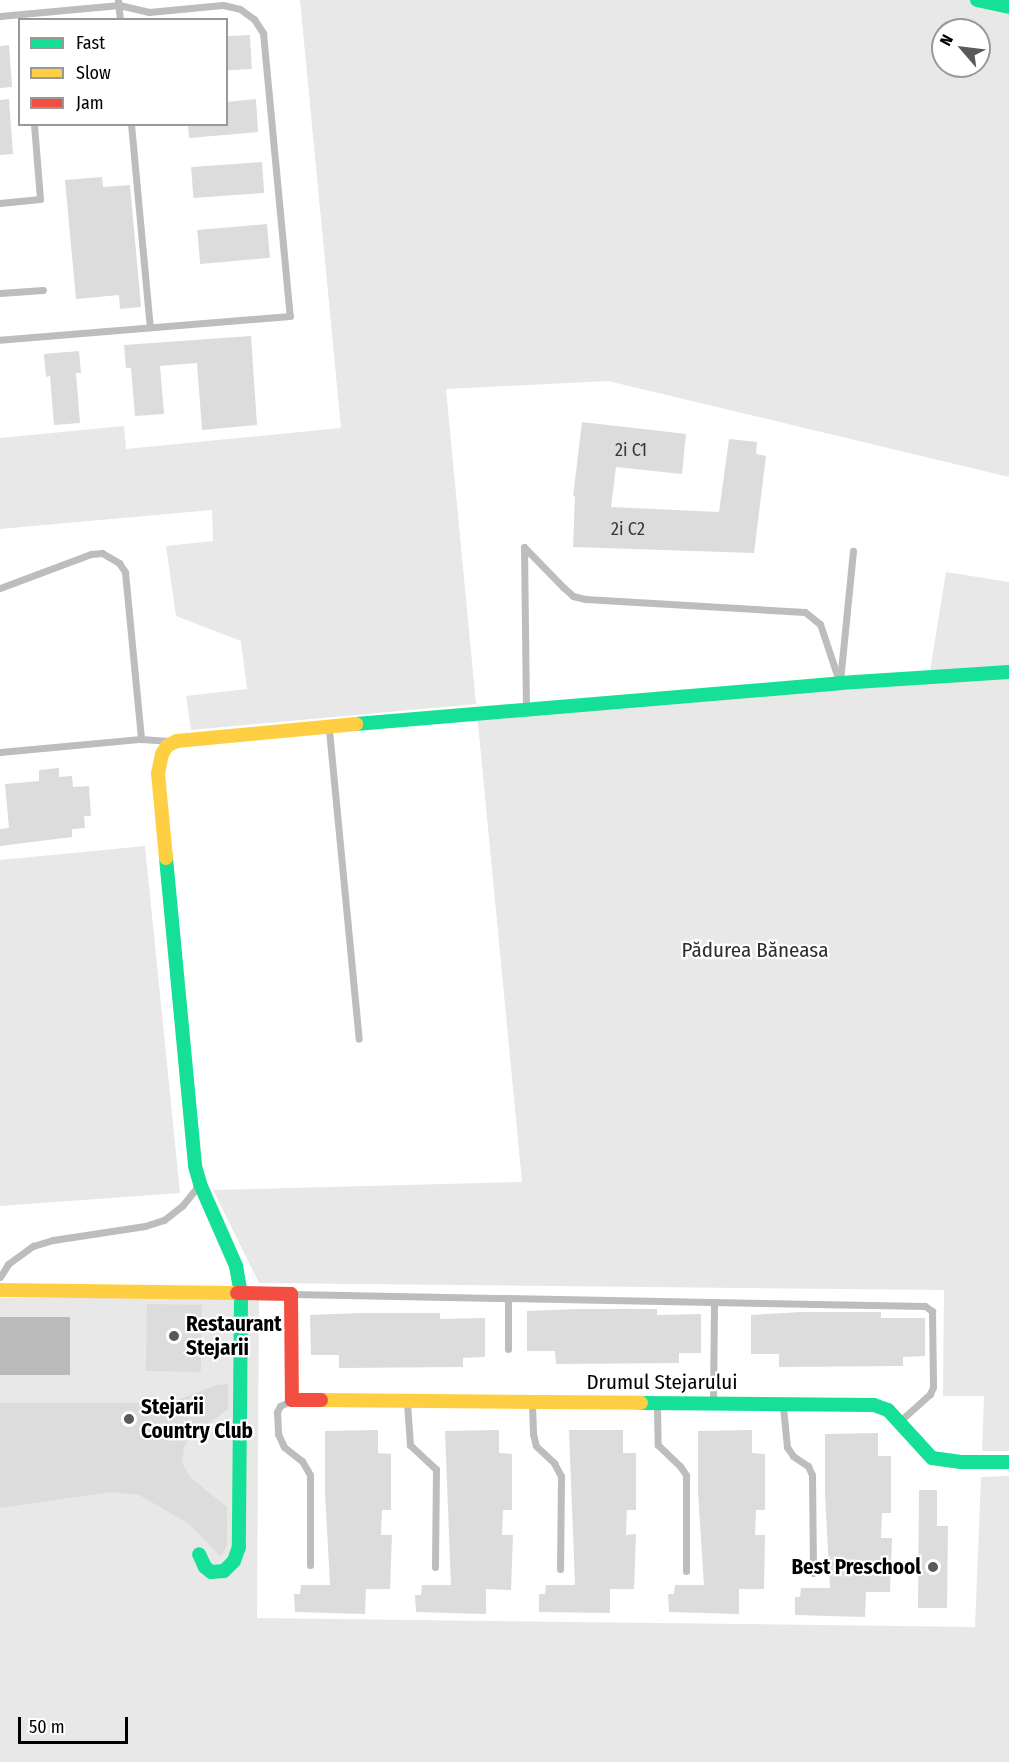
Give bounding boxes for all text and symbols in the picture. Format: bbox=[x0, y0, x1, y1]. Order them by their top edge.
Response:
legend bbox=[18, 18, 228, 126]
north arrow bbox=[931, 18, 991, 78]
text: Fast bbox=[76, 32, 105, 54]
text: N bbox=[936, 32, 957, 49]
text: Slow bbox=[76, 62, 111, 84]
text: Jam bbox=[76, 92, 104, 114]
house number: 2i C1 bbox=[615, 439, 647, 461]
house number: 2i C2 bbox=[611, 518, 645, 540]
park label: Pădurea Băneasa bbox=[682, 937, 828, 963]
place label: Restaurant Stejarii bbox=[186, 1311, 282, 1361]
marker: Restaurant Stejarii bbox=[167, 1329, 181, 1343]
street label: Drumul Stejarului bbox=[586, 1369, 738, 1395]
place label: Stejarii Country Club bbox=[141, 1394, 253, 1444]
marker: Stejarii Country Club bbox=[122, 1412, 136, 1426]
place label: Best Preschool bbox=[791, 1554, 921, 1580]
marker: Best Preschool bbox=[926, 1560, 940, 1574]
scale bar bbox=[21, 1705, 130, 1743]
text: 50 m bbox=[29, 1716, 65, 1738]

